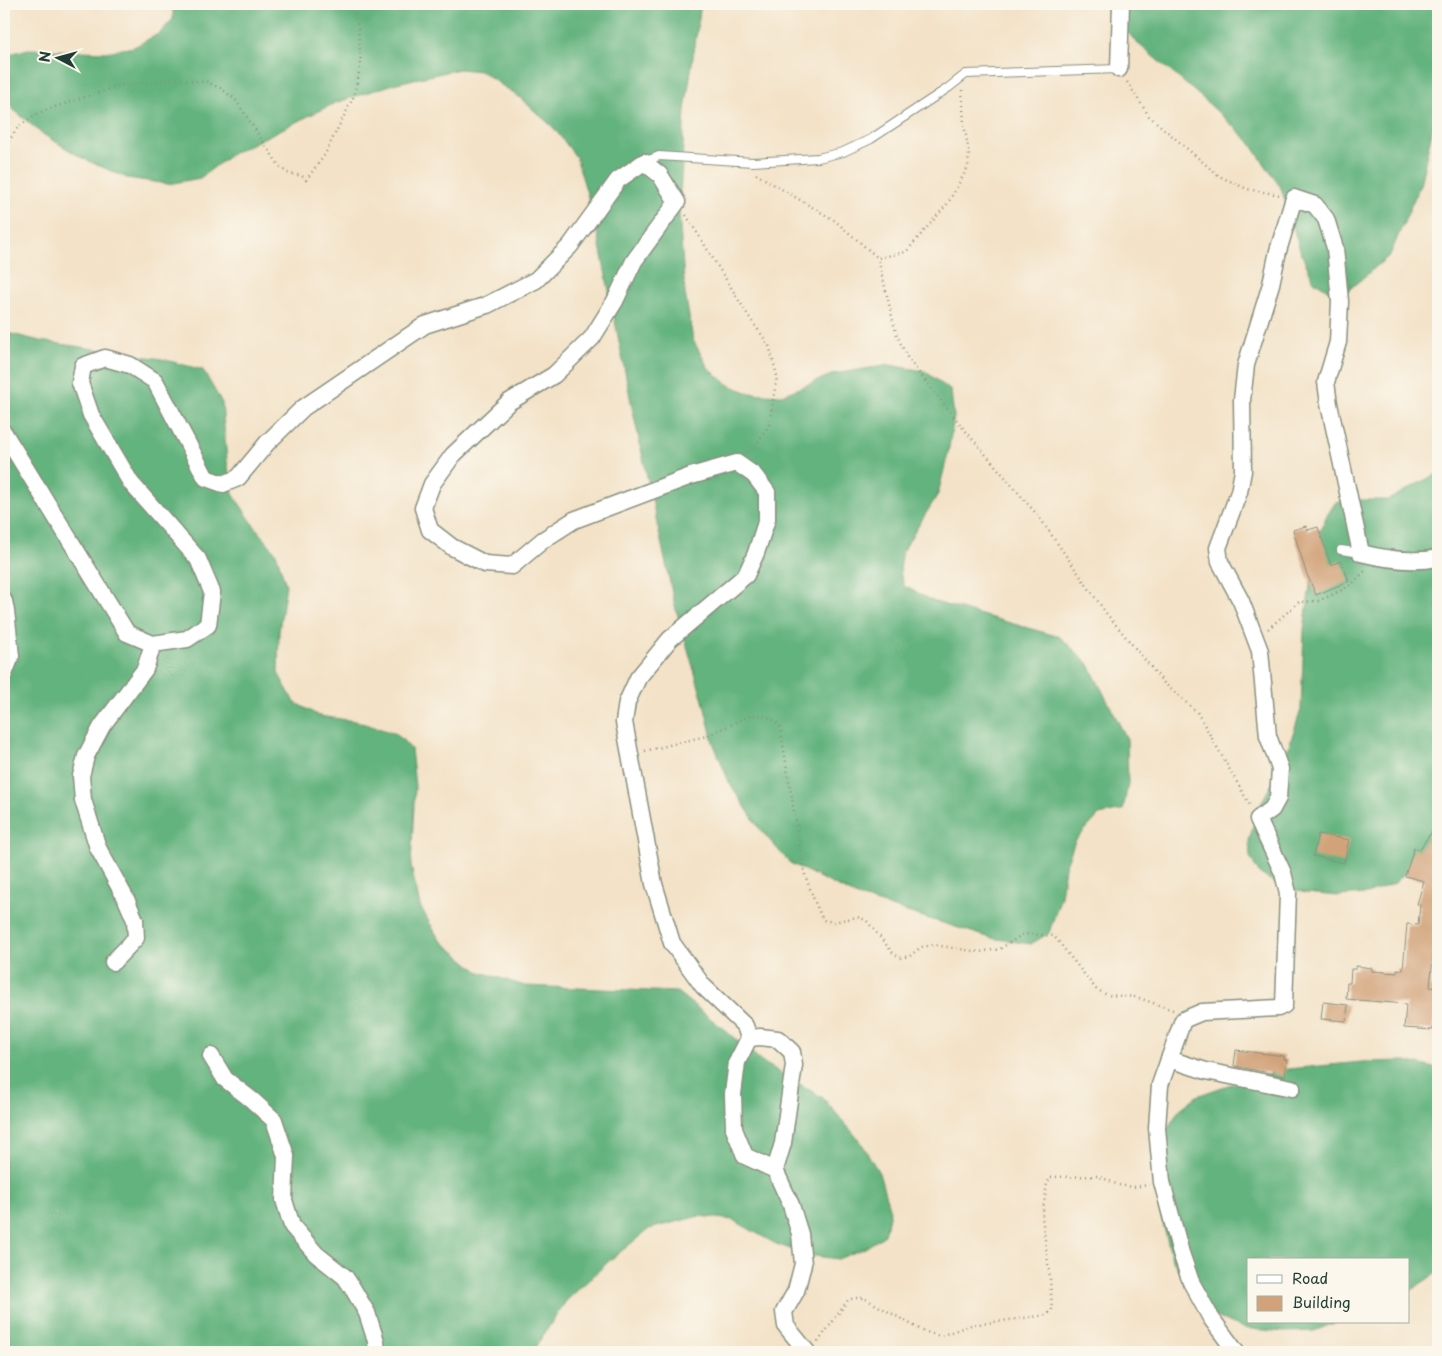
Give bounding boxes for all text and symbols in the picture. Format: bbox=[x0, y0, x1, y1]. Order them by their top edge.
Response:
north arrow bbox=[32, 32, 82, 82]
text: N bbox=[34, 50, 56, 63]
legend bbox=[1247, 1258, 1410, 1324]
text: Road bbox=[1292, 1266, 1328, 1289]
text: Building bbox=[1292, 1290, 1351, 1313]

